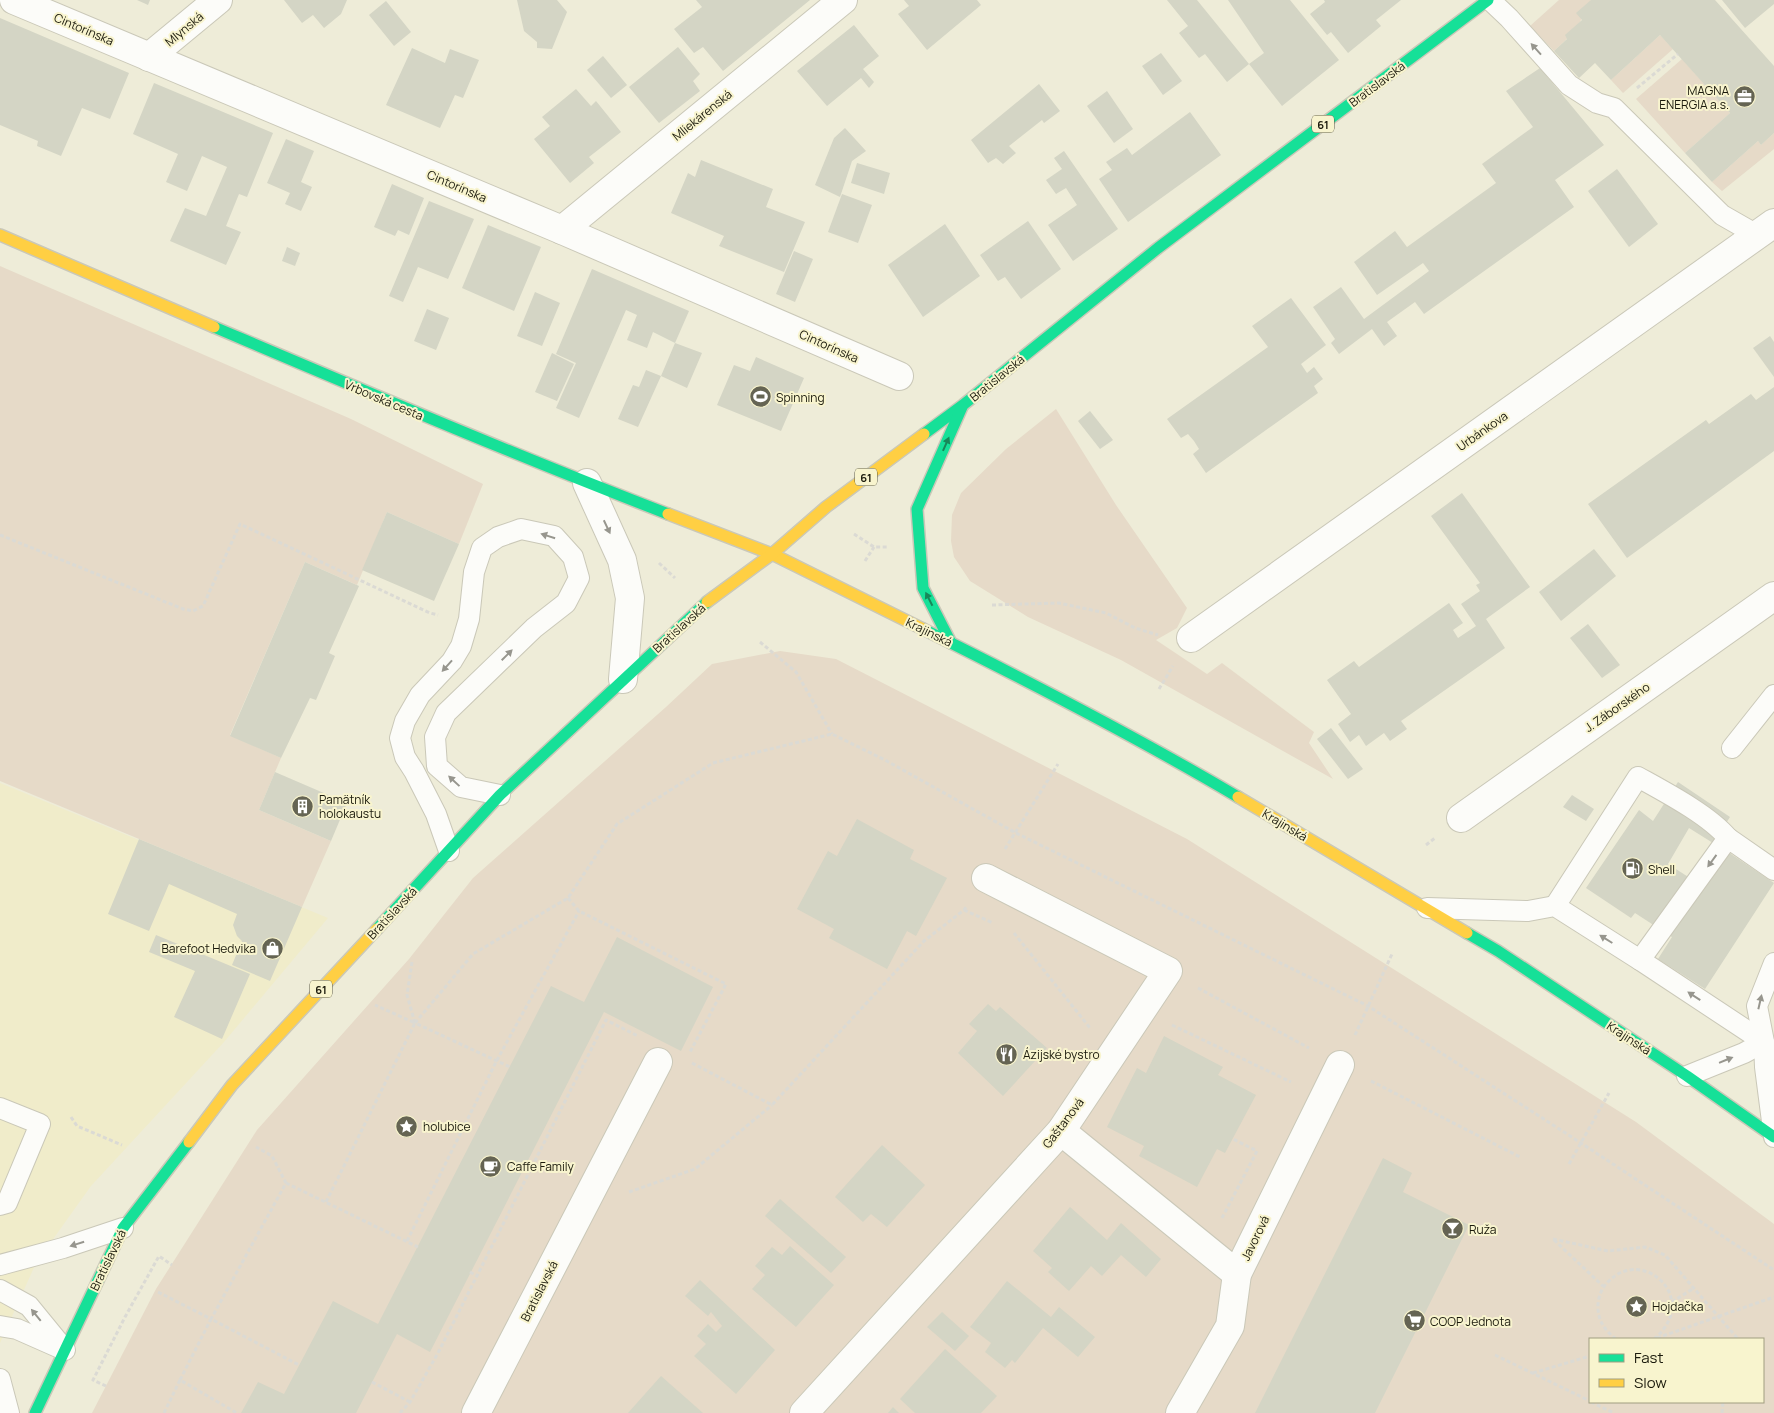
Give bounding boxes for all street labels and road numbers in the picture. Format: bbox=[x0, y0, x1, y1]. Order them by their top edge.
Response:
street label: Mlynská bbox=[161, 8, 207, 50]
street label: Cintorínska bbox=[52, 9, 116, 49]
street label: Bratislavská bbox=[1346, 57, 1408, 111]
street label: Mliekárenská bbox=[669, 86, 735, 144]
road number: 61 bbox=[1312, 116, 1334, 132]
street label: Cintorínska bbox=[425, 166, 489, 206]
street label: Cintorínska bbox=[797, 325, 861, 367]
street label: Bratislavská bbox=[966, 351, 1028, 405]
street label: Vrbovská cesta bbox=[342, 376, 426, 424]
street label: Urbánkova bbox=[1453, 407, 1511, 455]
road number: 61 bbox=[855, 468, 877, 486]
street label: Bratislavská bbox=[649, 600, 709, 656]
street label: Krajinská bbox=[903, 613, 955, 651]
street label: J. Záborského bbox=[1581, 678, 1653, 736]
street label: Krajinská bbox=[1259, 805, 1311, 845]
street label: Bratislavská bbox=[363, 883, 421, 943]
road number: 61 bbox=[310, 981, 332, 998]
street label: Krajinská bbox=[1604, 1017, 1654, 1059]
street label: Gaštanová bbox=[1038, 1094, 1088, 1152]
street label: Javorová bbox=[1237, 1213, 1273, 1263]
street label: Bratislavská bbox=[86, 1227, 130, 1293]
street label: Bratislavská bbox=[516, 1258, 562, 1324]

